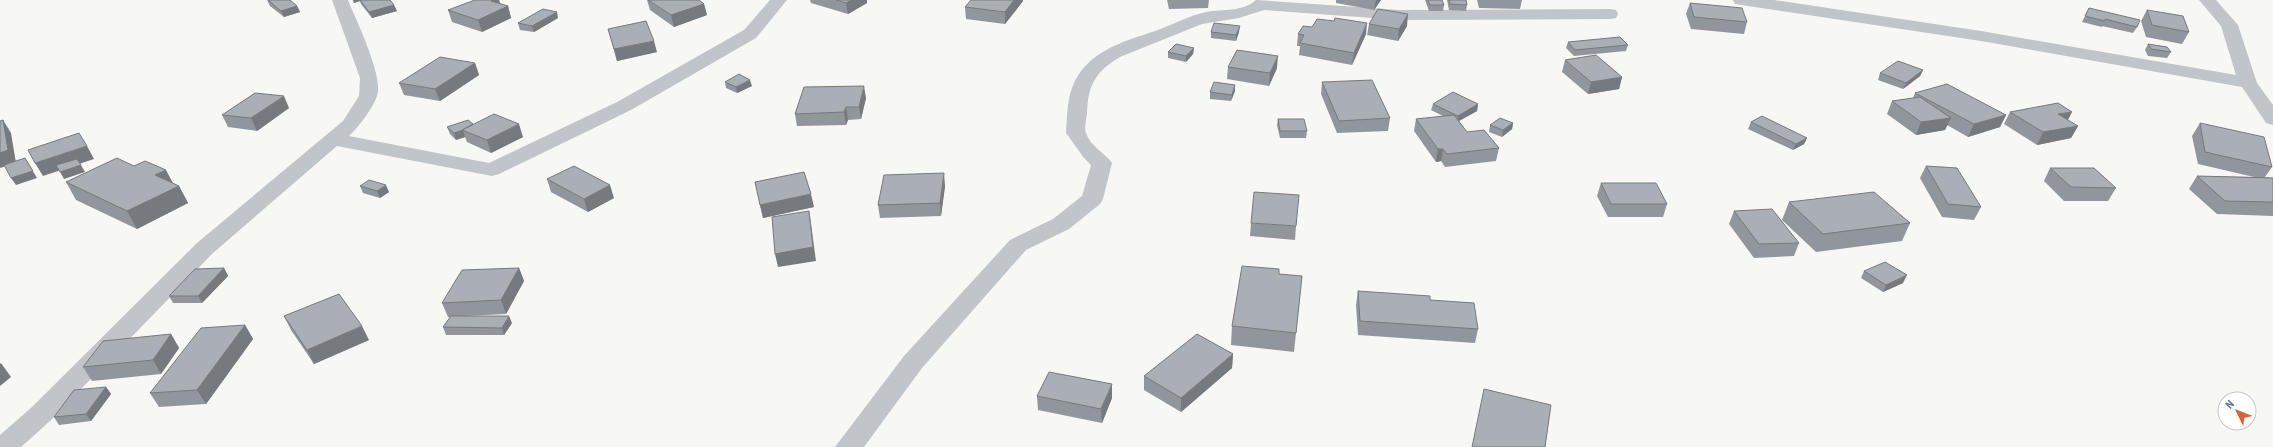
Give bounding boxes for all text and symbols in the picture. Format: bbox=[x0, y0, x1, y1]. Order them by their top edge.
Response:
north arrow bbox=[2217, 391, 2257, 431]
text: N bbox=[2223, 397, 2237, 411]

